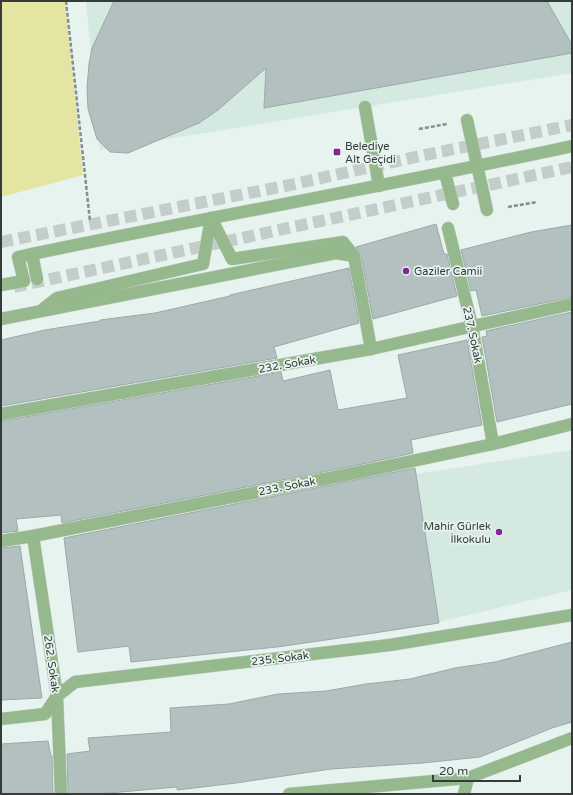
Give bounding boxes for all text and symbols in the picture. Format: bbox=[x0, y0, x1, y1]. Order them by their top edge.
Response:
place label: Belediye Alt Geçidi bbox=[345, 140, 396, 166]
marker: Belediye Alt Geçidi bbox=[332, 147, 342, 157]
place label: Gaziler Camii bbox=[414, 265, 482, 278]
marker: Gaziler Camii bbox=[401, 266, 411, 276]
street label: 237. Sokak bbox=[460, 306, 485, 365]
street label: 232. Sokak bbox=[257, 353, 317, 376]
street label: 233. Sokak bbox=[257, 475, 317, 498]
place label: Mahir Gürlek İlkokulu bbox=[423, 520, 491, 546]
marker: Mahir Gürlek İlkokulu bbox=[494, 527, 504, 537]
street label: 262. Sokak bbox=[41, 634, 62, 694]
street label: 235. Sokak bbox=[251, 649, 310, 668]
scale bar bbox=[433, 757, 520, 783]
text: 20 m bbox=[439, 764, 468, 778]

